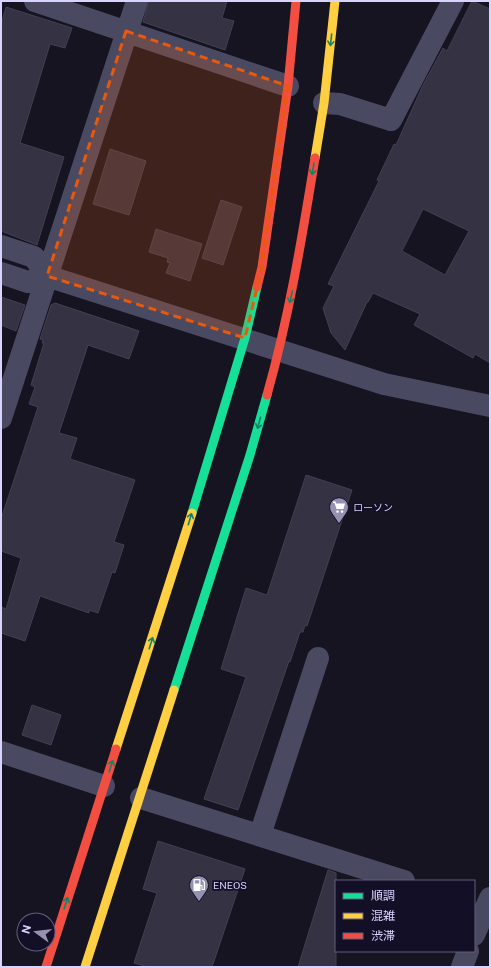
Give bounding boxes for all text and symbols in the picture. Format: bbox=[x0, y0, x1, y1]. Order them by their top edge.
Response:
one-way arrow bbox=[327, 33, 335, 46]
one-way arrow bbox=[309, 162, 317, 175]
one-way arrow bbox=[287, 290, 295, 303]
one-way arrow bbox=[255, 416, 262, 429]
supermarket icon: ローソン bbox=[328, 496, 350, 524]
place label: ローソン bbox=[353, 501, 393, 513]
one-way arrow bbox=[187, 512, 194, 525]
one-way arrow bbox=[147, 637, 155, 649]
one-way arrow bbox=[107, 761, 115, 773]
fuel station icon: ENEOS bbox=[188, 874, 210, 902]
place label: ENEOS bbox=[213, 879, 247, 891]
legend bbox=[335, 880, 475, 952]
text: 順調 bbox=[371, 889, 395, 903]
one-way arrow bbox=[63, 897, 70, 910]
text: 混雑 bbox=[371, 909, 395, 923]
north arrow bbox=[16, 912, 56, 952]
text: N bbox=[19, 924, 33, 935]
text: 渋滞 bbox=[371, 929, 395, 943]

